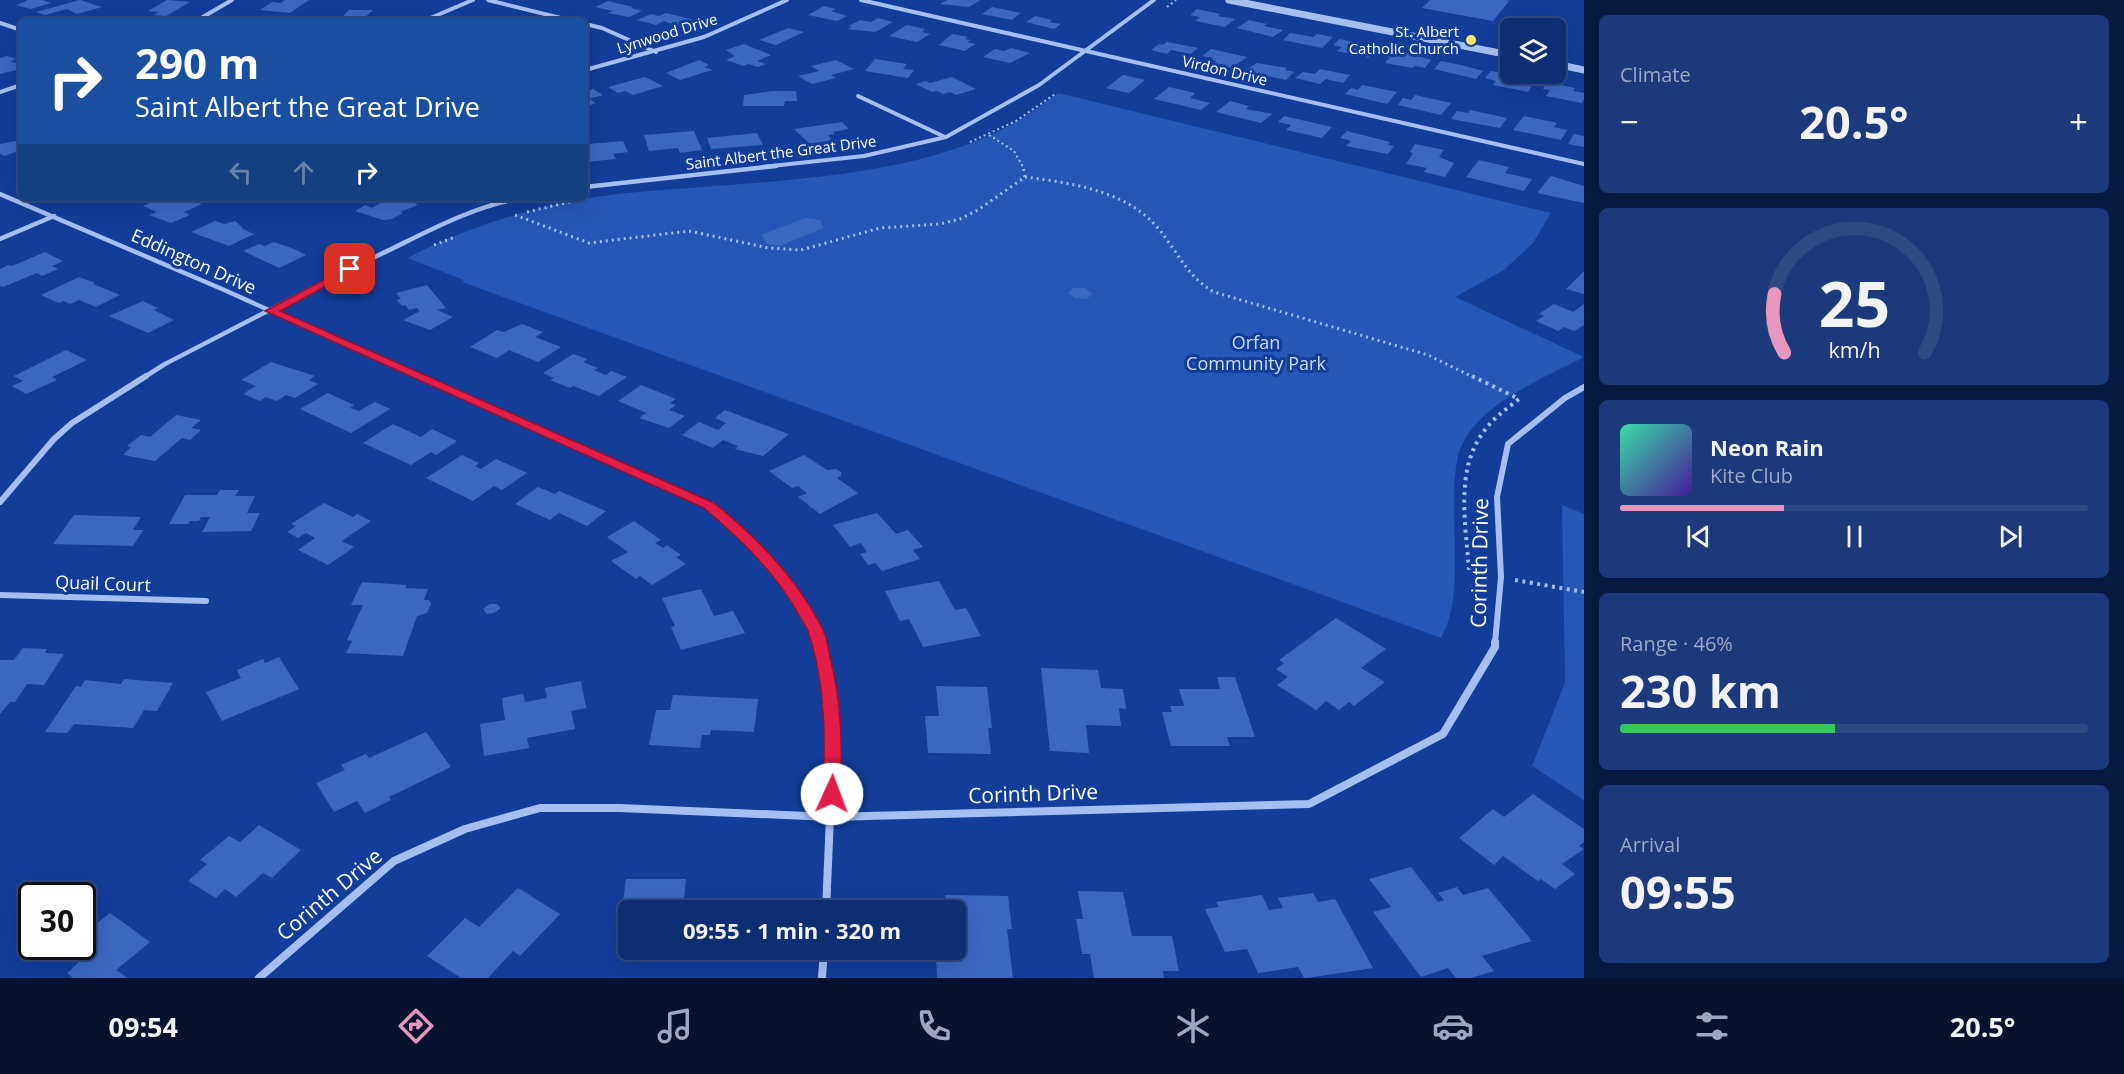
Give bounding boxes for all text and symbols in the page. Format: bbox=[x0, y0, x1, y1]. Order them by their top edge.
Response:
street label: Lynwood Drive bbox=[614, 8, 720, 58]
map controls bbox=[1500, 18, 1566, 84]
button: layers bbox=[1500, 18, 1566, 84]
place label: St. Albert Catholic Church bbox=[1349, 21, 1459, 58]
marker: St. Albert Catholic Church bbox=[1464, 33, 1478, 47]
text: 290 m bbox=[135, 34, 259, 91]
icon: right bbox=[36, 42, 114, 120]
street label: Virdon Drive bbox=[1180, 50, 1270, 90]
text: Climate bbox=[1620, 61, 1691, 88]
text: Saint Albert the Great Drive bbox=[135, 88, 480, 125]
text: 20.5° bbox=[1799, 91, 1909, 152]
text: − bbox=[1620, 99, 1639, 144]
text: + bbox=[2069, 99, 2088, 144]
street label: Saint Albert the Great Drive bbox=[685, 130, 877, 174]
icon: left bbox=[224, 156, 257, 189]
icon: ahead bbox=[287, 156, 320, 189]
icon: right bbox=[350, 156, 383, 189]
street label: Eddington Drive bbox=[128, 223, 260, 299]
pin bbox=[324, 243, 375, 294]
icon: arrive bbox=[333, 252, 366, 285]
text: 25 bbox=[1818, 261, 1890, 346]
park label: Orfan Community Park bbox=[1186, 330, 1326, 375]
text: km/h bbox=[1828, 336, 1880, 365]
text: Neon Rain bbox=[1710, 432, 1824, 462]
text: Kite Club bbox=[1710, 462, 1793, 489]
street label: Corinth Drive bbox=[1464, 498, 1494, 628]
icon: previous bbox=[1682, 520, 1715, 553]
icon: pause bbox=[1838, 520, 1871, 553]
icon: next bbox=[1994, 520, 2027, 553]
street label: Quail Court bbox=[55, 569, 151, 597]
text: Range · 46% bbox=[1620, 630, 1733, 657]
text: 230 km bbox=[1620, 660, 1781, 721]
position arrow bbox=[800, 762, 864, 826]
street label: Corinth Drive bbox=[968, 777, 1098, 809]
text: Arrival bbox=[1620, 831, 1680, 858]
street label: Corinth Drive bbox=[270, 842, 388, 946]
text: 09:55 bbox=[1620, 861, 1736, 922]
speed limit sign: 30 bbox=[18, 882, 96, 960]
text: 09:55 · 1 min · 320 m bbox=[683, 915, 901, 945]
icon: directions bbox=[395, 1005, 437, 1047]
icon: music bbox=[654, 1005, 696, 1047]
icon: phone bbox=[913, 1005, 955, 1047]
icon: climate bbox=[1172, 1005, 1214, 1047]
icon: car bbox=[1432, 1005, 1474, 1047]
icon: filters bbox=[1691, 1005, 1733, 1047]
text: 09:54 bbox=[109, 1008, 178, 1045]
text: 20.5° bbox=[1950, 1008, 2015, 1045]

